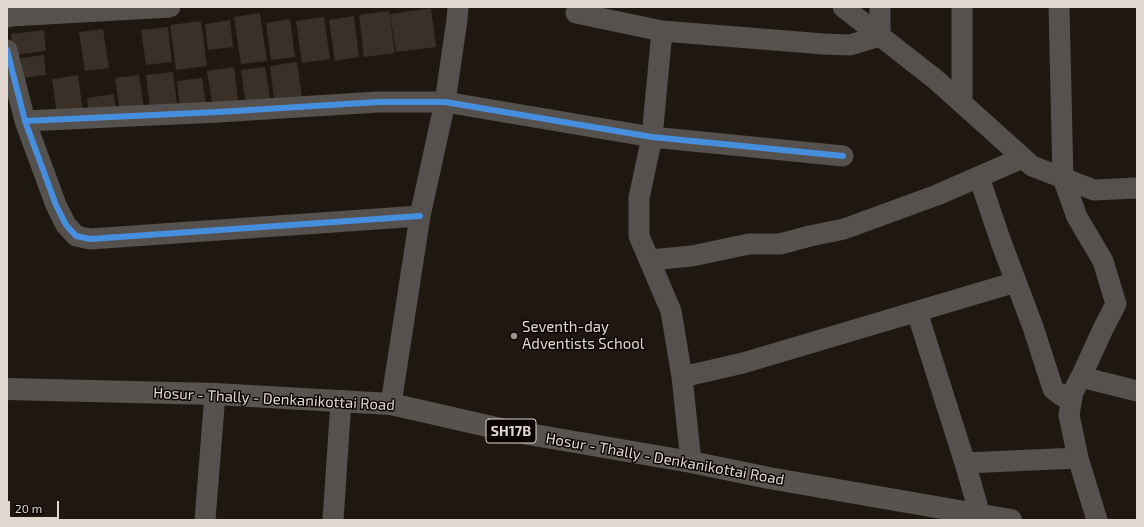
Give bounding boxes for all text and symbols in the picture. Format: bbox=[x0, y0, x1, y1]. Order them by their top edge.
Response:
place label: Seventh-day Adventists School bbox=[522, 318, 644, 353]
marker: Seventh-day Adventists School bbox=[509, 331, 519, 341]
street label: Hosur - Thally - Denkanikottai Road bbox=[153, 384, 395, 414]
road number: SH17B bbox=[486, 419, 536, 443]
street label: Hosur - Thally - Denkanikottai Road bbox=[544, 429, 786, 489]
scale bar bbox=[10, 493, 61, 519]
text: 20 m bbox=[15, 501, 42, 515]

